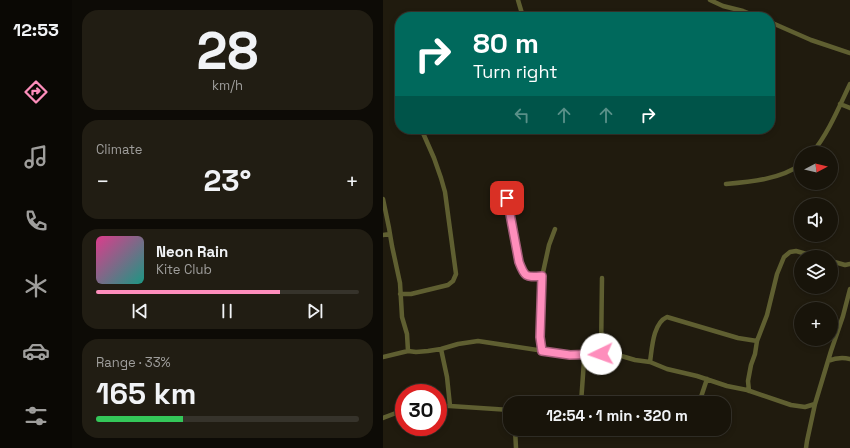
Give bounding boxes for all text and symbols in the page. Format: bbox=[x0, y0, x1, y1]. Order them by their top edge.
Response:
text: 12:53 bbox=[13, 18, 59, 41]
text: 28 bbox=[196, 18, 259, 84]
text: 80 m bbox=[473, 25, 539, 61]
icon: right bbox=[407, 28, 459, 80]
text: Turn right bbox=[473, 60, 557, 83]
text: km/h bbox=[212, 77, 243, 94]
icon: directions bbox=[22, 78, 50, 106]
icon: left bbox=[511, 104, 533, 126]
icon: ahead bbox=[553, 104, 575, 126]
icon: ahead bbox=[595, 104, 617, 126]
icon: right bbox=[637, 104, 659, 126]
text: Climate bbox=[96, 141, 142, 158]
icon: music bbox=[22, 143, 50, 171]
north arrow bbox=[794, 146, 838, 190]
map controls bbox=[794, 146, 838, 346]
text: 23° bbox=[204, 161, 251, 200]
text: − bbox=[96, 167, 110, 195]
text: + bbox=[345, 167, 359, 195]
pin bbox=[490, 181, 524, 215]
icon: arrive bbox=[496, 187, 518, 209]
button: sound bbox=[794, 198, 838, 242]
icon: phone bbox=[22, 207, 50, 235]
text: Neon Rain bbox=[156, 242, 228, 261]
button: layers bbox=[794, 250, 838, 294]
text: Kite Club bbox=[156, 261, 212, 278]
icon: climate bbox=[22, 272, 50, 300]
icon: previous bbox=[129, 300, 151, 322]
icon: pause bbox=[216, 300, 238, 322]
icon: next bbox=[304, 300, 326, 322]
button: + bbox=[794, 302, 838, 346]
position arrow bbox=[580, 333, 622, 375]
icon: car bbox=[22, 337, 50, 365]
text: Range · 33% bbox=[96, 354, 171, 371]
text: 165 km bbox=[96, 374, 196, 413]
speed limit sign: 30 bbox=[395, 384, 447, 436]
icon: filters bbox=[22, 402, 50, 430]
text: 12:54 · 1 min · 320 m bbox=[546, 406, 688, 425]

